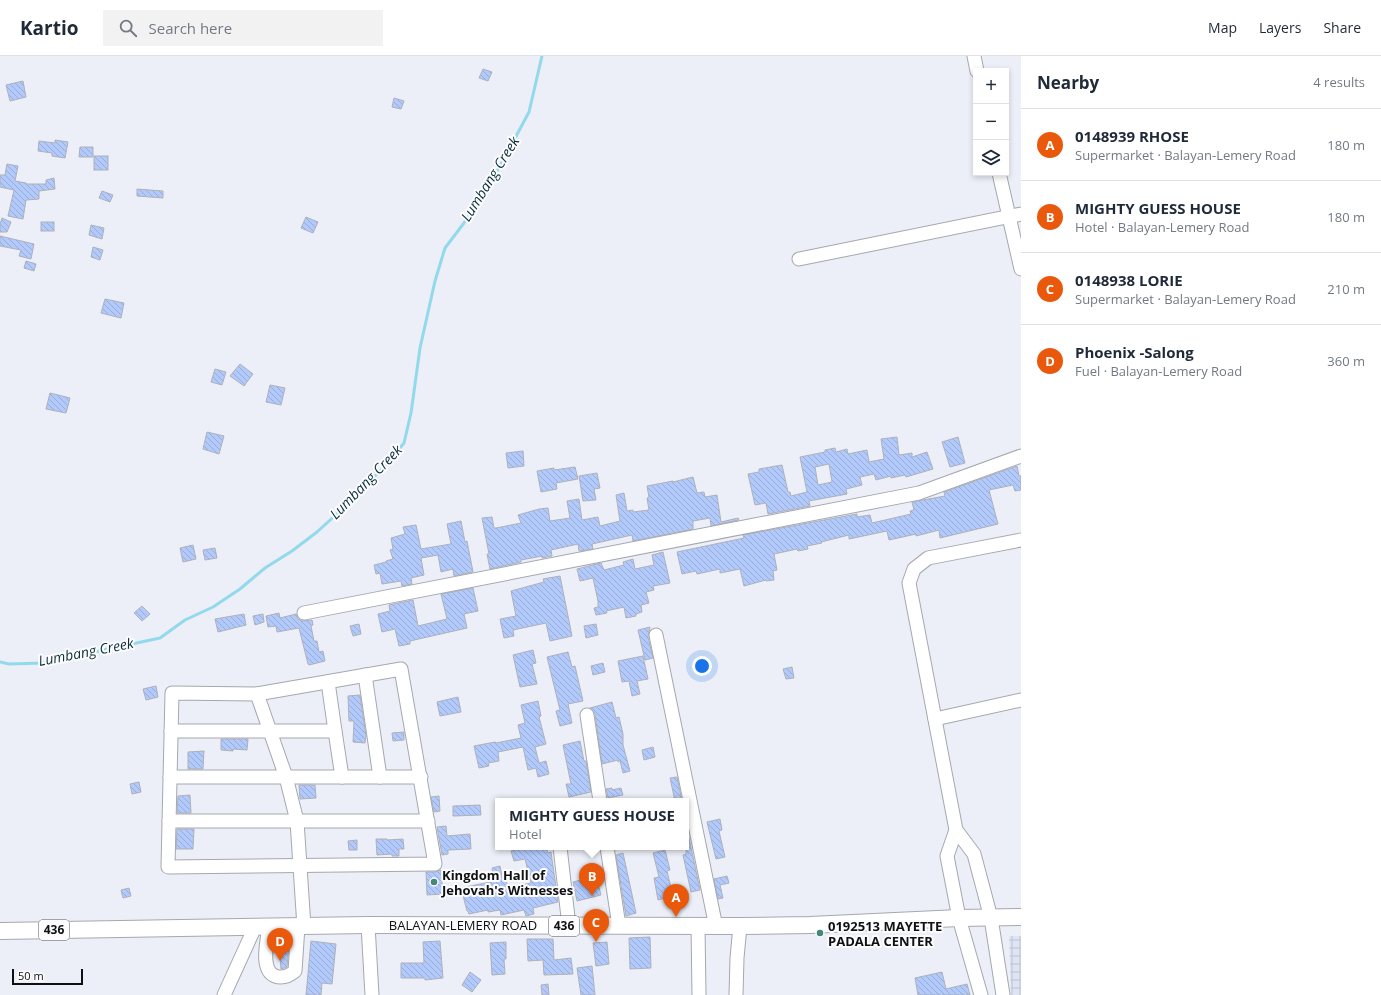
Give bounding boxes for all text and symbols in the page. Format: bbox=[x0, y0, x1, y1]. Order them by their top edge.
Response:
search box bbox=[103, 10, 383, 46]
text: Kartio bbox=[20, 15, 79, 41]
icon: search bbox=[117, 17, 139, 39]
text: Search here bbox=[149, 18, 232, 38]
text: Map bbox=[1208, 18, 1237, 37]
text: Layers bbox=[1259, 18, 1301, 37]
text: Share bbox=[1323, 18, 1361, 37]
map controls bbox=[973, 68, 1009, 176]
button: + bbox=[973, 68, 1009, 104]
text: Nearby bbox=[1037, 71, 1099, 94]
text: 4 results bbox=[1313, 73, 1365, 91]
button: − bbox=[973, 104, 1009, 140]
text: 0148939 RHOSE bbox=[1075, 126, 1189, 146]
water label: Lumbang Creek bbox=[456, 132, 524, 225]
text: A bbox=[1046, 136, 1054, 154]
text: 180 m bbox=[1327, 136, 1365, 154]
button: layers bbox=[973, 140, 1009, 176]
text: Supermarket · Balayan-Lemery Road bbox=[1075, 146, 1296, 164]
text: MIGHTY GUESS HOUSE bbox=[1075, 198, 1241, 218]
text: B bbox=[1046, 208, 1054, 226]
text: 180 m bbox=[1327, 208, 1365, 226]
text: Hotel · Balayan-Lemery Road bbox=[1075, 218, 1249, 236]
text: 0148938 LORIE bbox=[1075, 270, 1183, 290]
text: C bbox=[1046, 280, 1054, 298]
text: 210 m bbox=[1327, 280, 1365, 298]
text: Supermarket · Balayan-Lemery Road bbox=[1075, 290, 1296, 308]
text: Phoenix -Salong bbox=[1075, 342, 1194, 362]
text: D bbox=[1045, 352, 1055, 370]
text: 360 m bbox=[1327, 352, 1365, 370]
text: Fuel · Balayan-Lemery Road bbox=[1075, 362, 1242, 380]
water label: Lumbang Creek bbox=[325, 440, 407, 523]
water label: Lumbang Creek bbox=[37, 633, 136, 670]
your location bbox=[692, 656, 712, 676]
popup bbox=[495, 798, 689, 850]
text: MIGHTY GUESS HOUSE bbox=[509, 805, 675, 825]
text: Hotel bbox=[509, 825, 542, 843]
pin: B bbox=[579, 863, 605, 896]
place label: Kingdom Hall of Jehovah's Witnesses bbox=[441, 866, 573, 899]
marker: Kingdom Hall of Jehovah's Witnesses bbox=[429, 877, 439, 887]
pin: A bbox=[663, 884, 689, 917]
pin: C bbox=[583, 909, 609, 942]
street label: BALAYAN-LEMERY ROAD bbox=[389, 916, 537, 934]
road number: 436 bbox=[549, 916, 579, 936]
place label: 0192513 MAYETTE PADALA CENTER bbox=[828, 917, 942, 950]
road number: 436 bbox=[39, 920, 69, 940]
pin: D bbox=[267, 928, 293, 961]
marker: 0192513 MAYETTE PADALA CENTER bbox=[815, 928, 825, 938]
scale bar bbox=[12, 967, 83, 986]
text: 50 m bbox=[18, 968, 44, 983]

